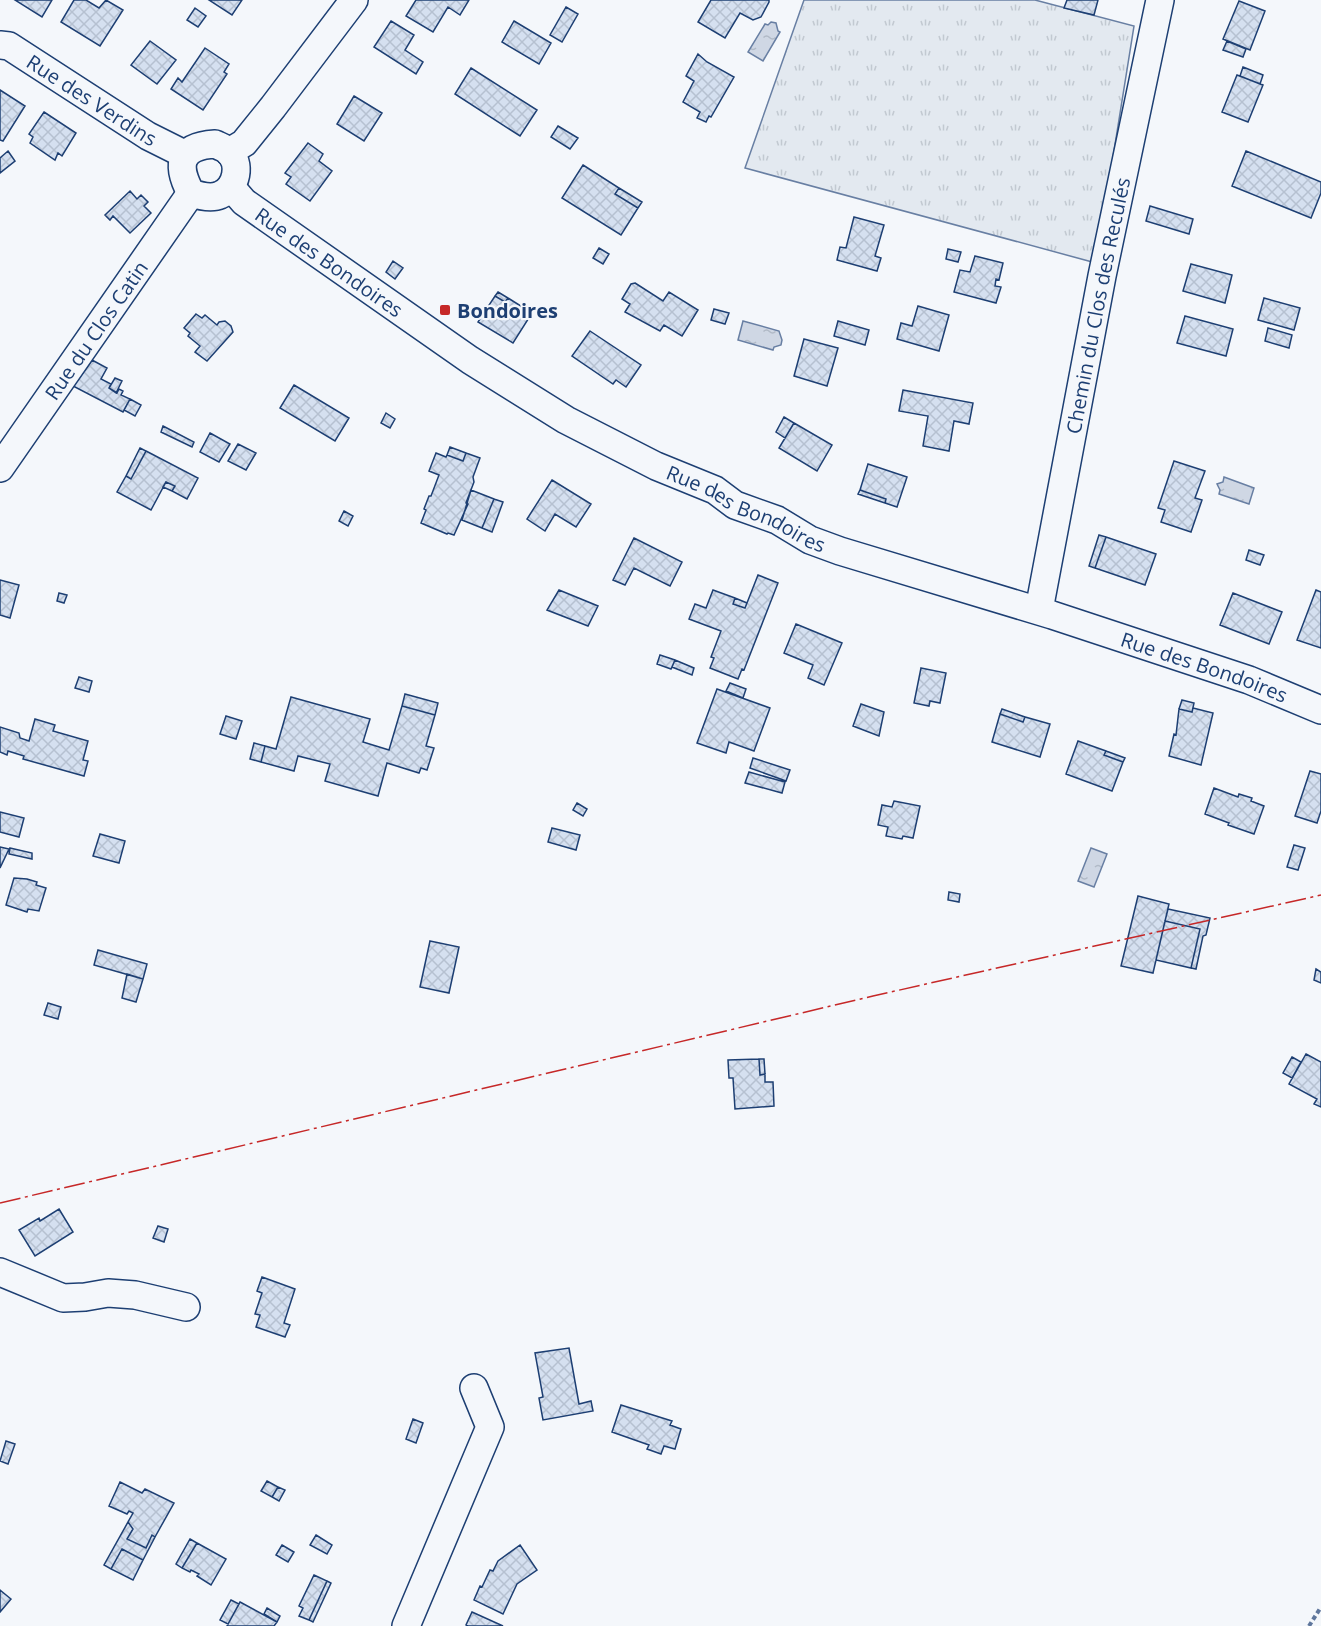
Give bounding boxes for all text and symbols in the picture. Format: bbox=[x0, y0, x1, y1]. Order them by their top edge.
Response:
street label: Rue des Verdins bbox=[22, 48, 161, 152]
street label: Chemin du Clos des Reculés bbox=[1059, 175, 1136, 436]
street label: Rue des Bondoires bbox=[250, 201, 409, 323]
street label: Rue du Clos Catin bbox=[38, 255, 154, 405]
place label: Bondoires bbox=[457, 297, 558, 324]
marker: Bondoires bbox=[438, 303, 452, 317]
street label: Rue des Bondoires bbox=[663, 458, 829, 558]
street label: Rue des Bondoires bbox=[1118, 625, 1292, 708]

